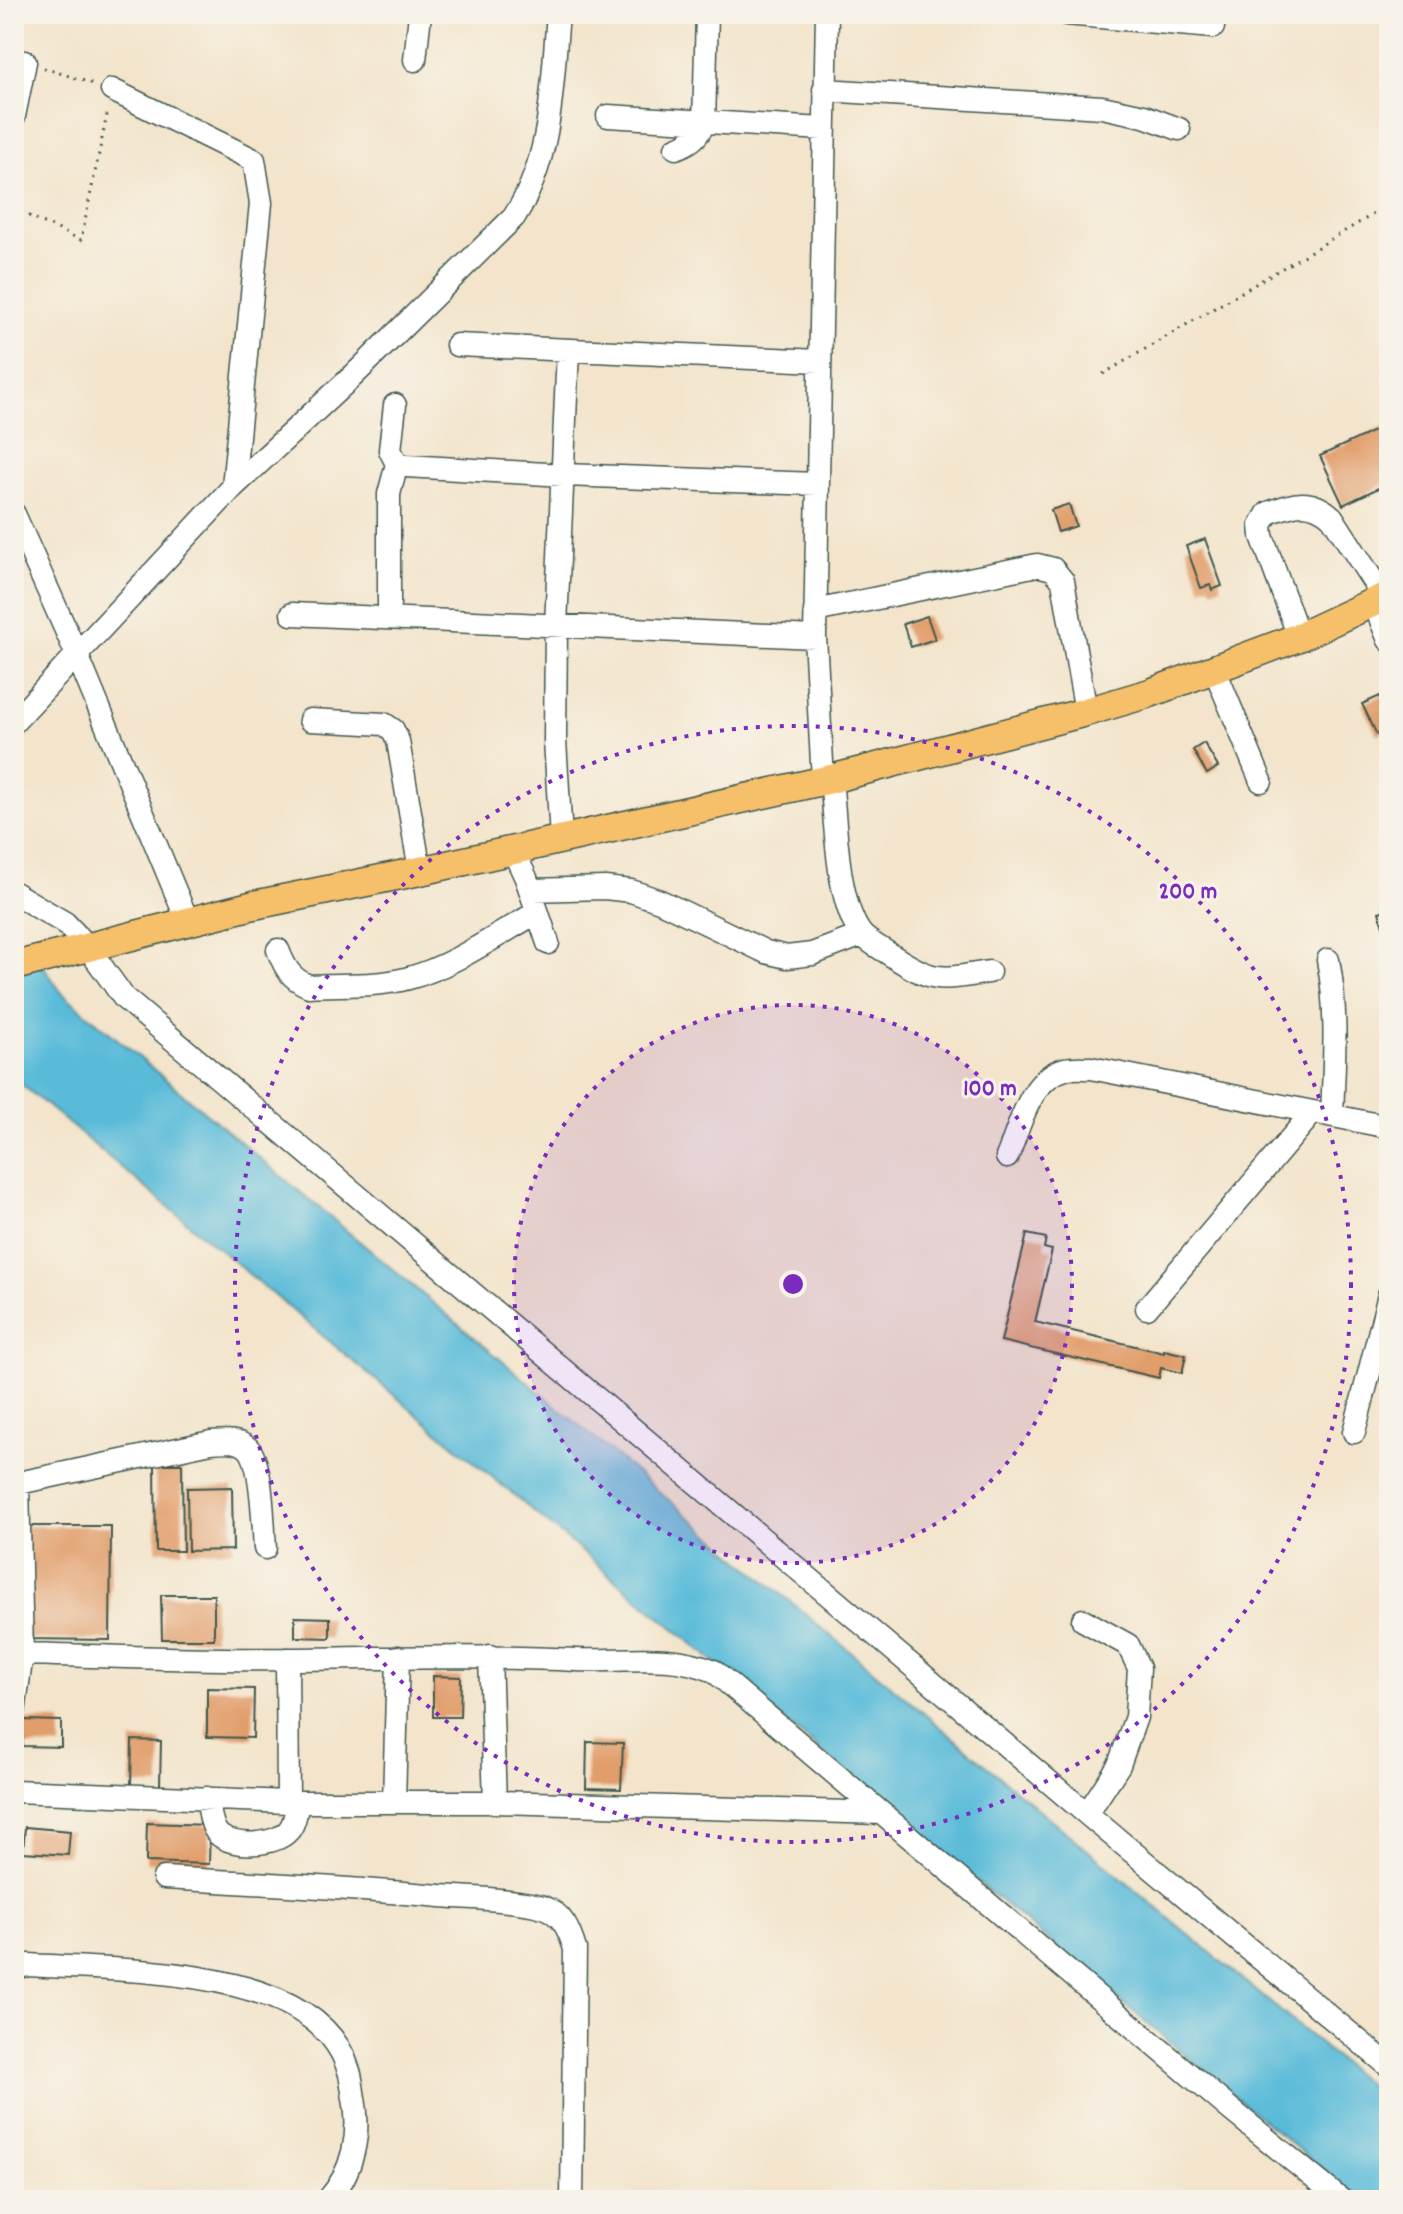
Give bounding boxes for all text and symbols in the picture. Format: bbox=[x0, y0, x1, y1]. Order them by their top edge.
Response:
text: 200 m bbox=[1159, 876, 1217, 910]
text: 100 m bbox=[963, 1073, 1017, 1107]
centre of rings bbox=[779, 1270, 807, 1298]

